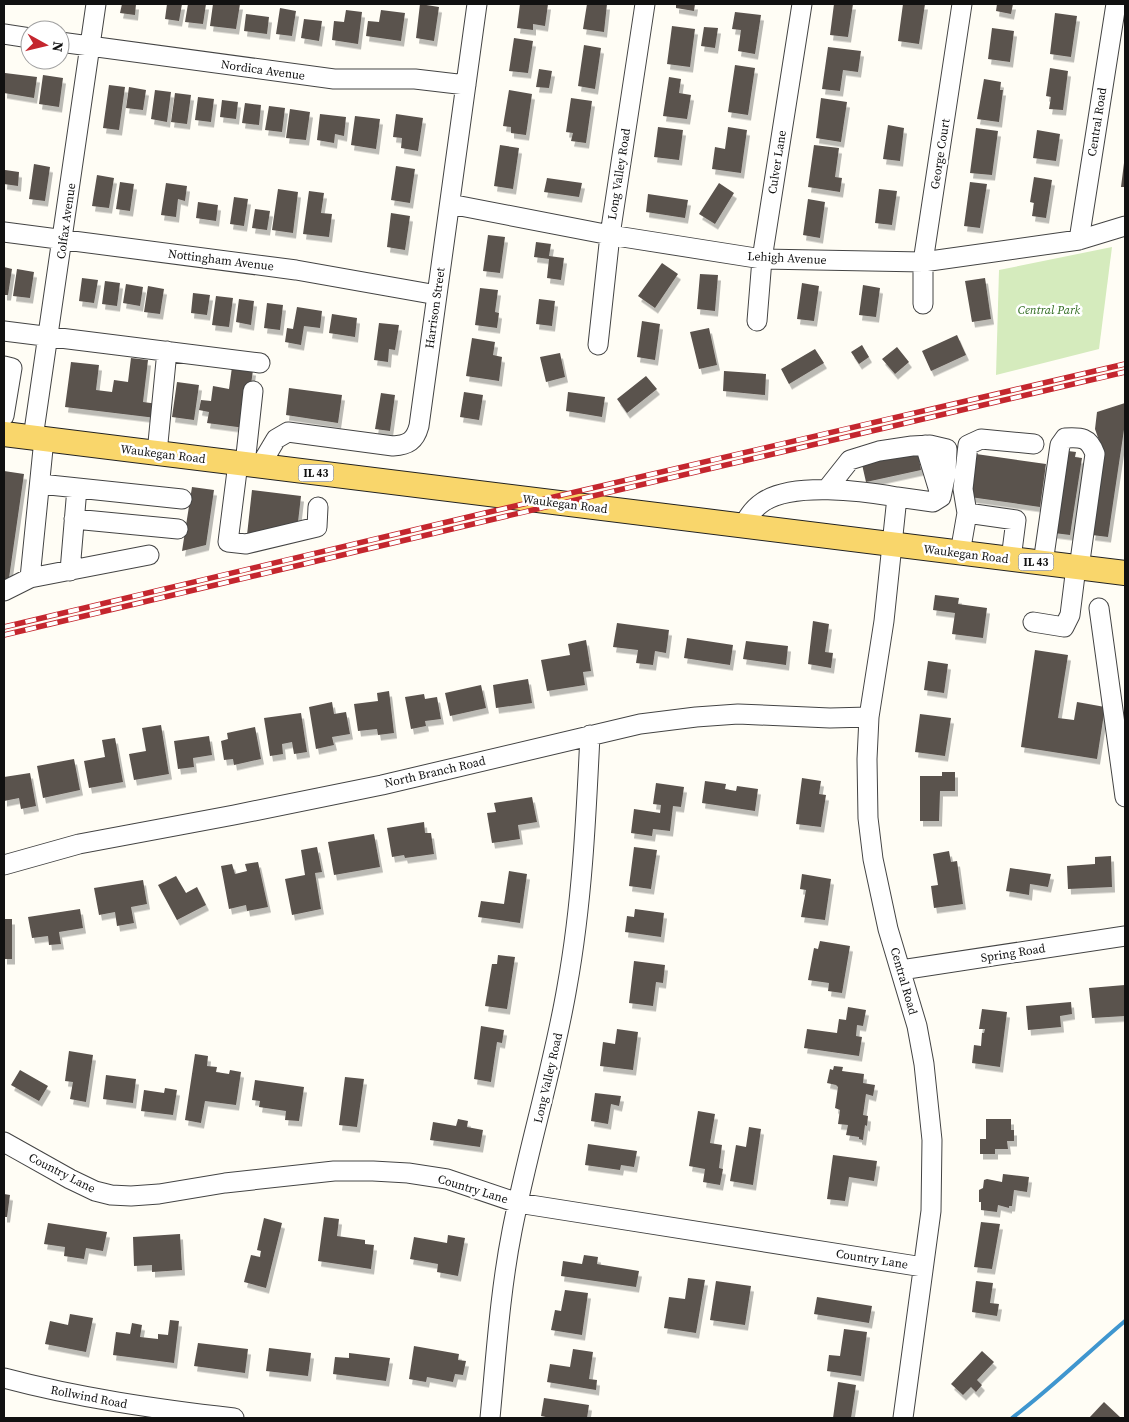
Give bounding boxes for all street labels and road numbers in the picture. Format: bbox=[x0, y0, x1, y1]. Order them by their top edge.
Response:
street label: Nordica Avenue bbox=[220, 56, 306, 84]
street label: Central Road bbox=[1084, 86, 1110, 158]
street label: George Court bbox=[927, 118, 953, 190]
street label: Long Valley Road bbox=[604, 127, 634, 221]
street label: Culver Lane bbox=[764, 129, 790, 195]
street label: Colfax Avenue bbox=[53, 182, 79, 260]
street label: Nottingham Avenue bbox=[167, 246, 275, 274]
street label: Lehigh Avenue bbox=[747, 248, 827, 268]
street label: Harrison Street bbox=[421, 266, 449, 350]
street label: Waukegan Road bbox=[120, 441, 207, 467]
road number: IL 43 bbox=[298, 464, 334, 482]
street label: Waukegan Road bbox=[522, 491, 609, 517]
street label: Waukegan Road bbox=[923, 541, 1010, 567]
road number: IL 43 bbox=[1018, 554, 1054, 570]
street label: North Branch Road bbox=[383, 753, 487, 791]
street label: Spring Road bbox=[980, 940, 1047, 966]
street label: Central Road bbox=[887, 945, 921, 1017]
street label: Long Valley Road bbox=[530, 1031, 566, 1125]
street label: Country Lane bbox=[26, 1149, 98, 1197]
street label: Country Lane bbox=[436, 1171, 510, 1207]
street label: Country Lane bbox=[835, 1245, 909, 1273]
street label: Rollwind Road bbox=[49, 1382, 129, 1412]

